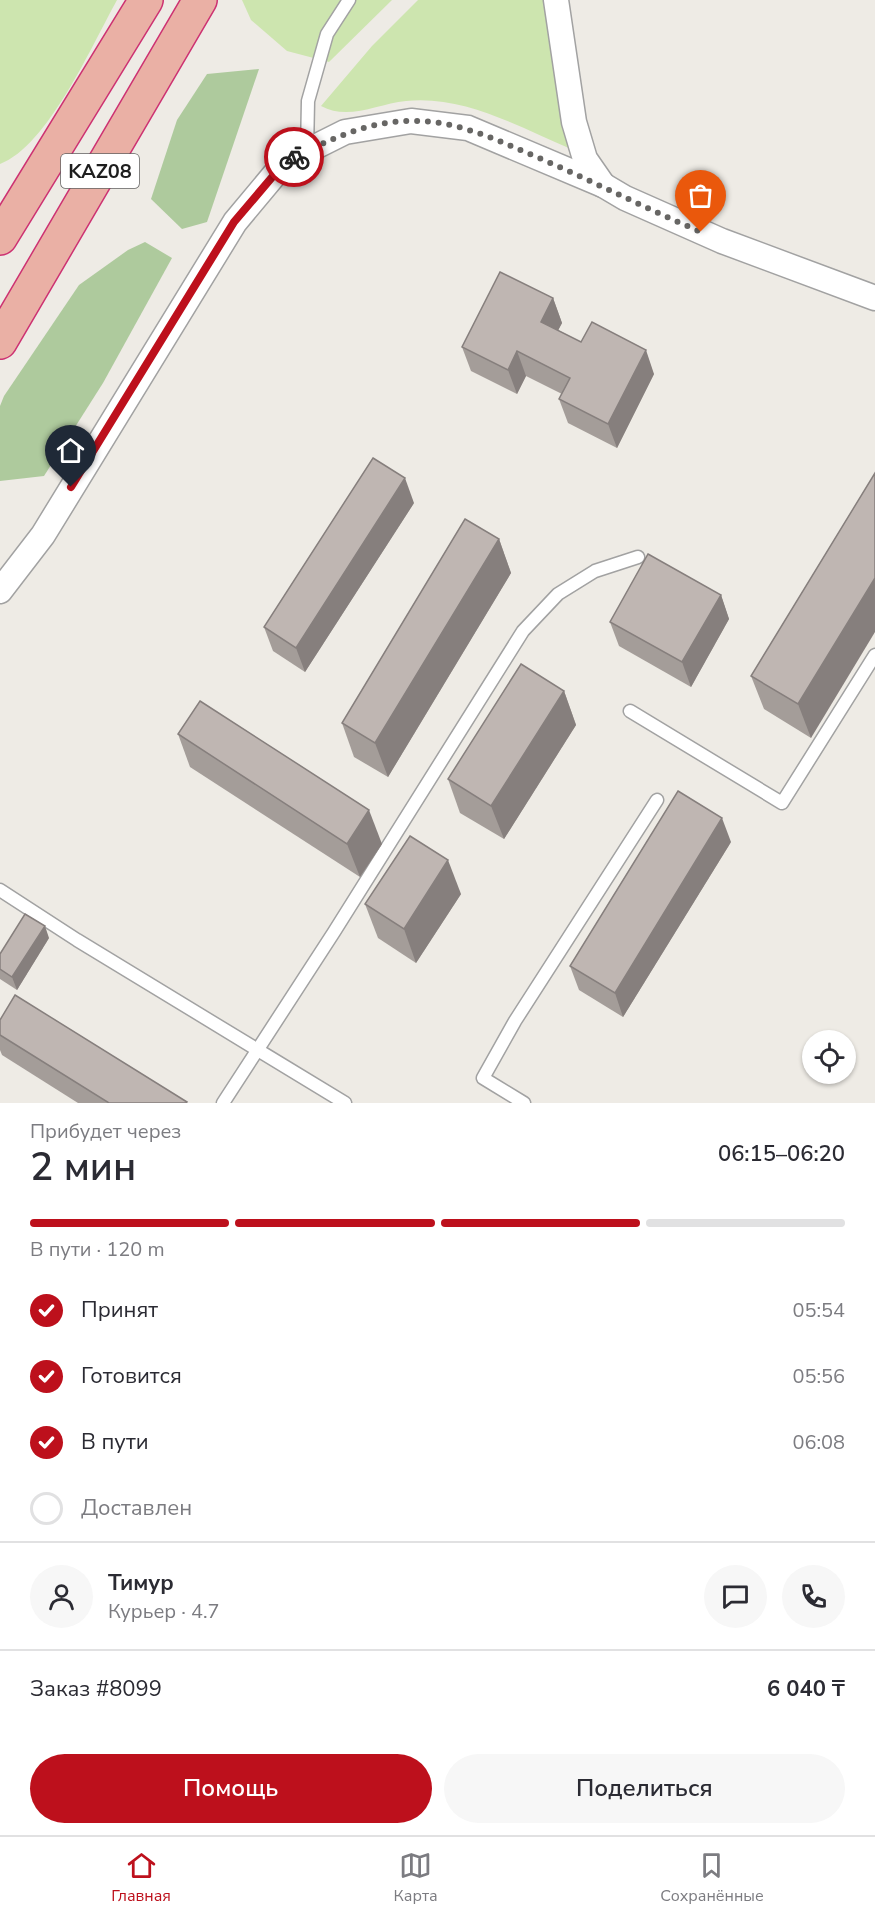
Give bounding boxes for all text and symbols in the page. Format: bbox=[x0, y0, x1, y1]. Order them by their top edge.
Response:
courier bbox=[264, 127, 324, 187]
icon: bike bbox=[278, 141, 311, 174]
road number: KAZ08 bbox=[61, 154, 139, 188]
pin bbox=[675, 170, 726, 232]
icon: bag bbox=[684, 179, 717, 212]
pin bbox=[45, 425, 96, 487]
icon: home bbox=[54, 434, 87, 467]
map controls bbox=[802, 1030, 856, 1084]
button: locate bbox=[802, 1030, 856, 1084]
text: Прибудет через bbox=[30, 1118, 181, 1145]
text: 06:15–06:20 bbox=[718, 1139, 845, 1169]
text: 2 мин bbox=[30, 1141, 136, 1194]
text: В пути · 120 m bbox=[30, 1236, 165, 1263]
icon: check bbox=[30, 1294, 63, 1327]
text: Принят bbox=[81, 1295, 158, 1325]
text: 05:54 bbox=[792, 1297, 845, 1324]
icon: check bbox=[30, 1360, 63, 1393]
text: Готовится bbox=[81, 1361, 182, 1391]
text: 05:56 bbox=[792, 1363, 845, 1390]
icon: check bbox=[30, 1426, 63, 1459]
text: В пути bbox=[81, 1427, 149, 1457]
text: 06:08 bbox=[792, 1429, 845, 1456]
text: Доставлен bbox=[81, 1493, 192, 1523]
button: person bbox=[30, 1565, 93, 1628]
button: chat bbox=[704, 1565, 767, 1628]
button: phone bbox=[782, 1565, 845, 1628]
text: Тимур bbox=[108, 1568, 174, 1598]
text: Курьер · 4.7 bbox=[108, 1598, 220, 1625]
text: Заказ #8099 bbox=[30, 1674, 162, 1704]
text: 6 040 ₸ bbox=[767, 1674, 845, 1704]
button: Помощь bbox=[30, 1754, 432, 1823]
button: Поделиться bbox=[444, 1754, 845, 1823]
tab: Главная bbox=[111, 1849, 171, 1907]
tab: Карта bbox=[394, 1849, 438, 1907]
tab: Сохранённые bbox=[660, 1849, 764, 1907]

